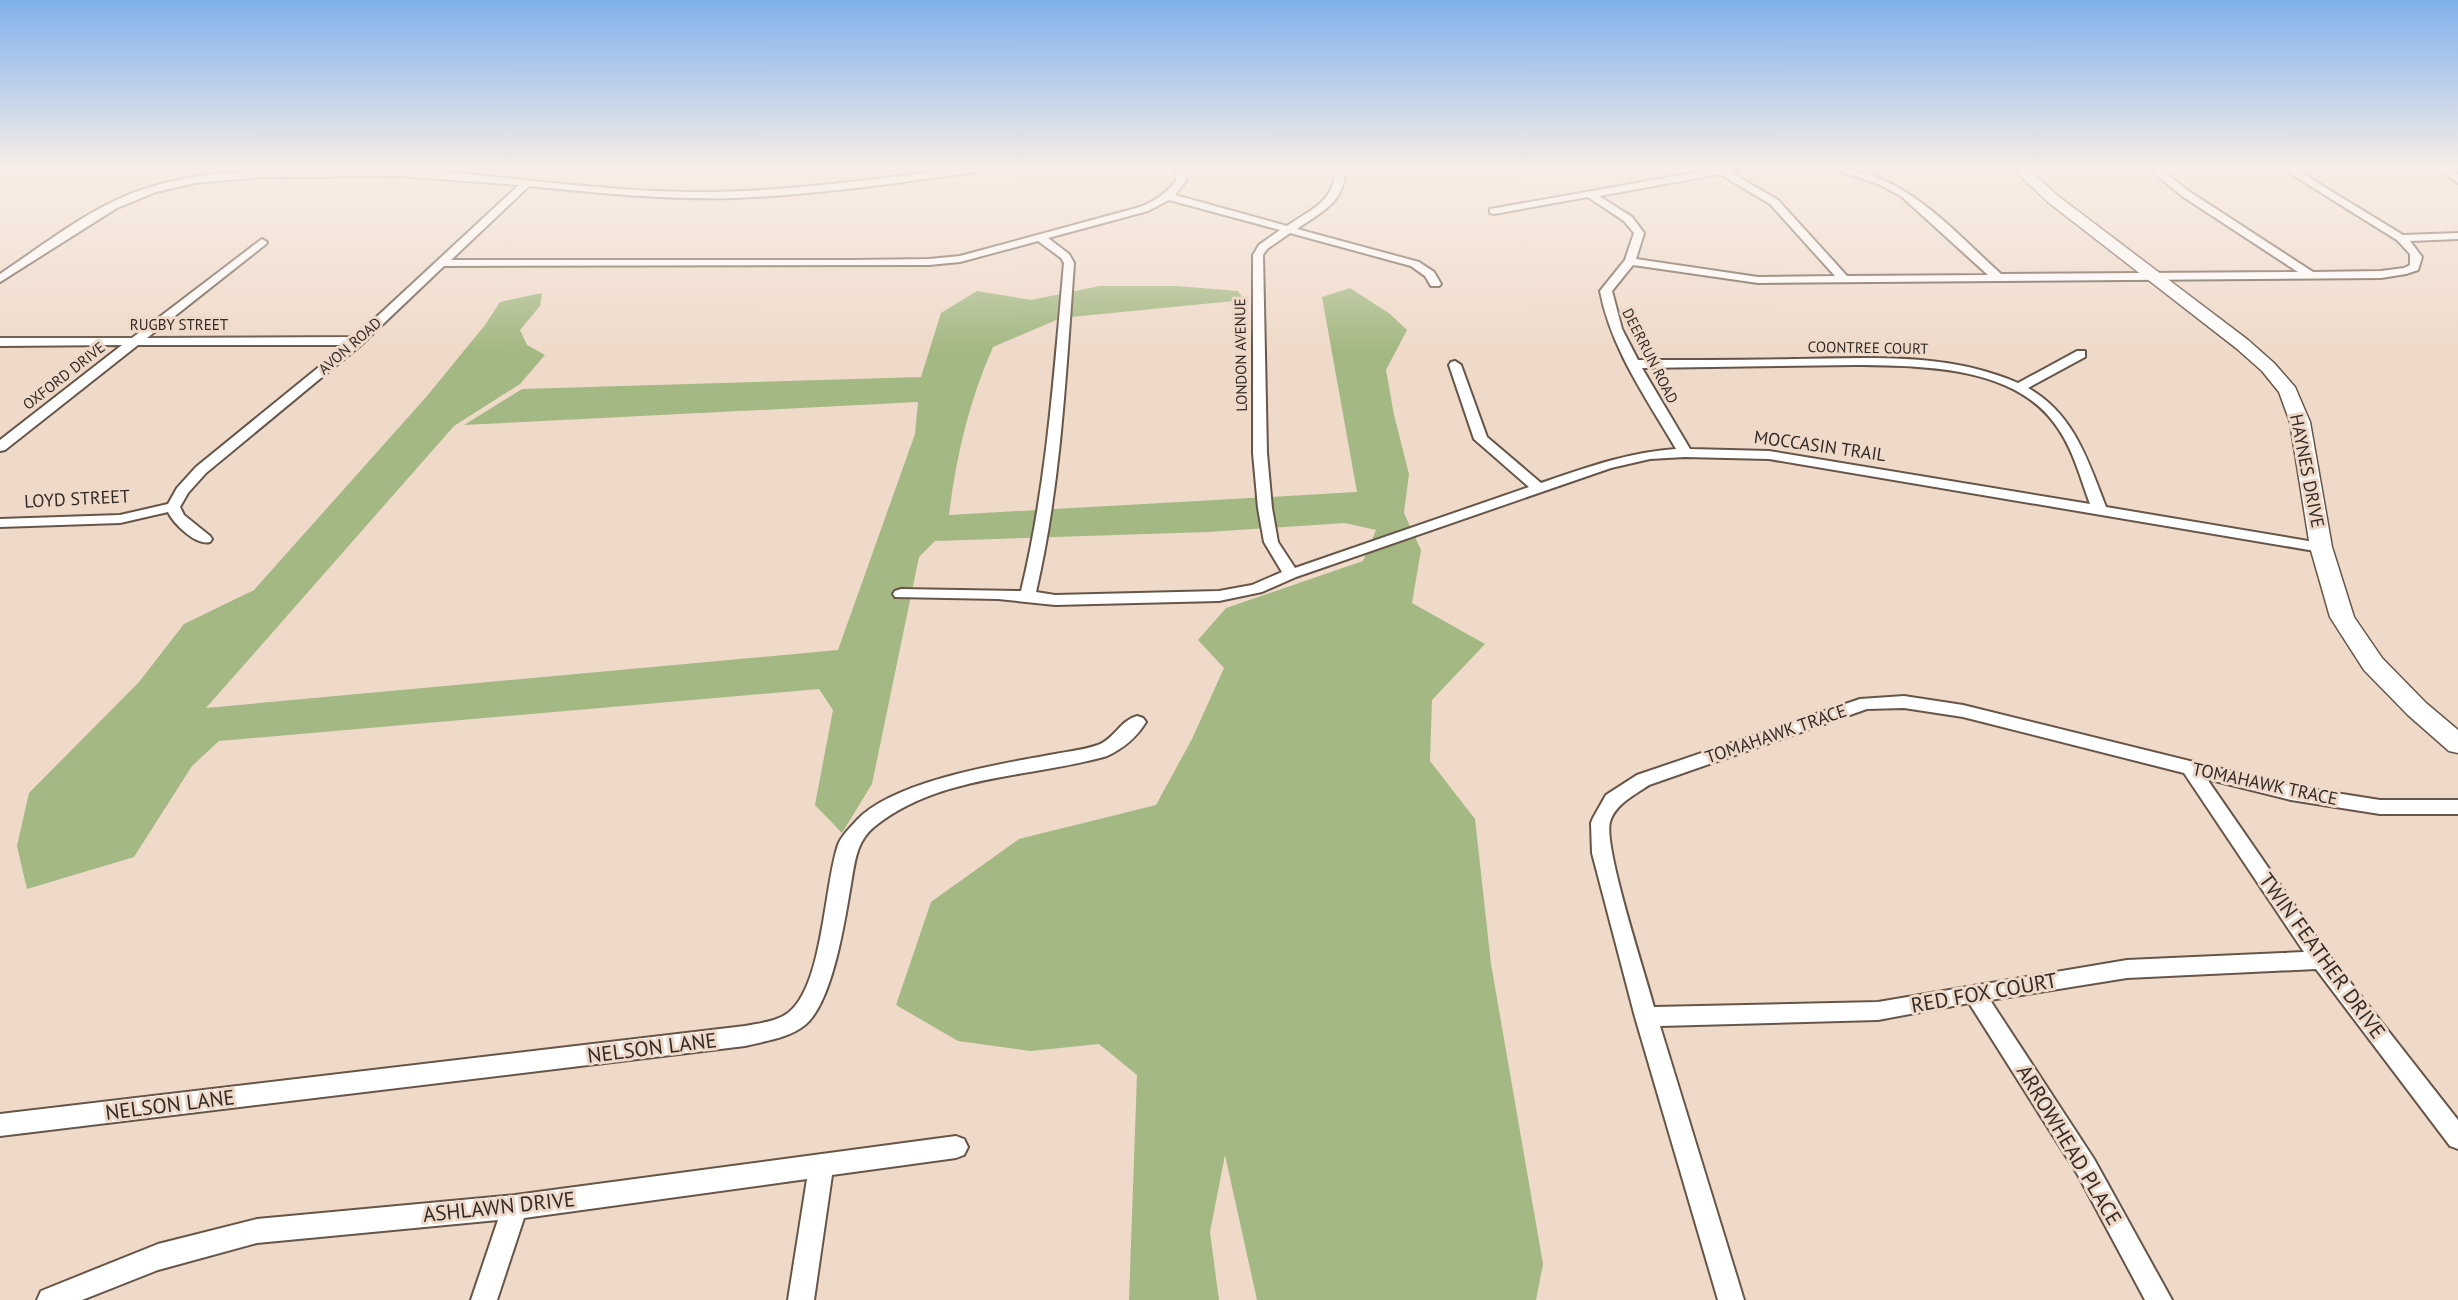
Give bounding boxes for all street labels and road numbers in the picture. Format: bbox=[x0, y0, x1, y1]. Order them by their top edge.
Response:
street label: LONDON AVENUE bbox=[1230, 298, 1251, 412]
street label: DEERRUN ROAD bbox=[1618, 305, 1683, 407]
street label: AVON ROAD bbox=[314, 313, 385, 378]
street label: RUGBY STREET bbox=[130, 315, 229, 334]
street label: COONTREE COURT bbox=[1808, 337, 1929, 358]
street label: OXFORD DRIVE bbox=[19, 338, 109, 414]
street label: HAYNES DRIVE bbox=[2285, 412, 2330, 530]
street label: MOCCASIN TRAIL bbox=[1753, 425, 1888, 466]
street label: LOYD STREET bbox=[24, 484, 130, 513]
street label: TOMAHAWK TRACE bbox=[1702, 699, 1850, 769]
street label: TOMAHAWK TRACE bbox=[2190, 757, 2340, 810]
street label: TWIN FEATHER DRIVE bbox=[2253, 867, 2392, 1044]
street label: RED FOX COURT bbox=[1909, 966, 2059, 1019]
street label: NELSON LANE bbox=[586, 1026, 718, 1069]
street label: ARROWHEAD PLACE bbox=[2011, 1060, 2128, 1230]
street label: NELSON LANE bbox=[104, 1083, 236, 1126]
street label: ASHLAWN DRIVE bbox=[422, 1185, 576, 1228]

